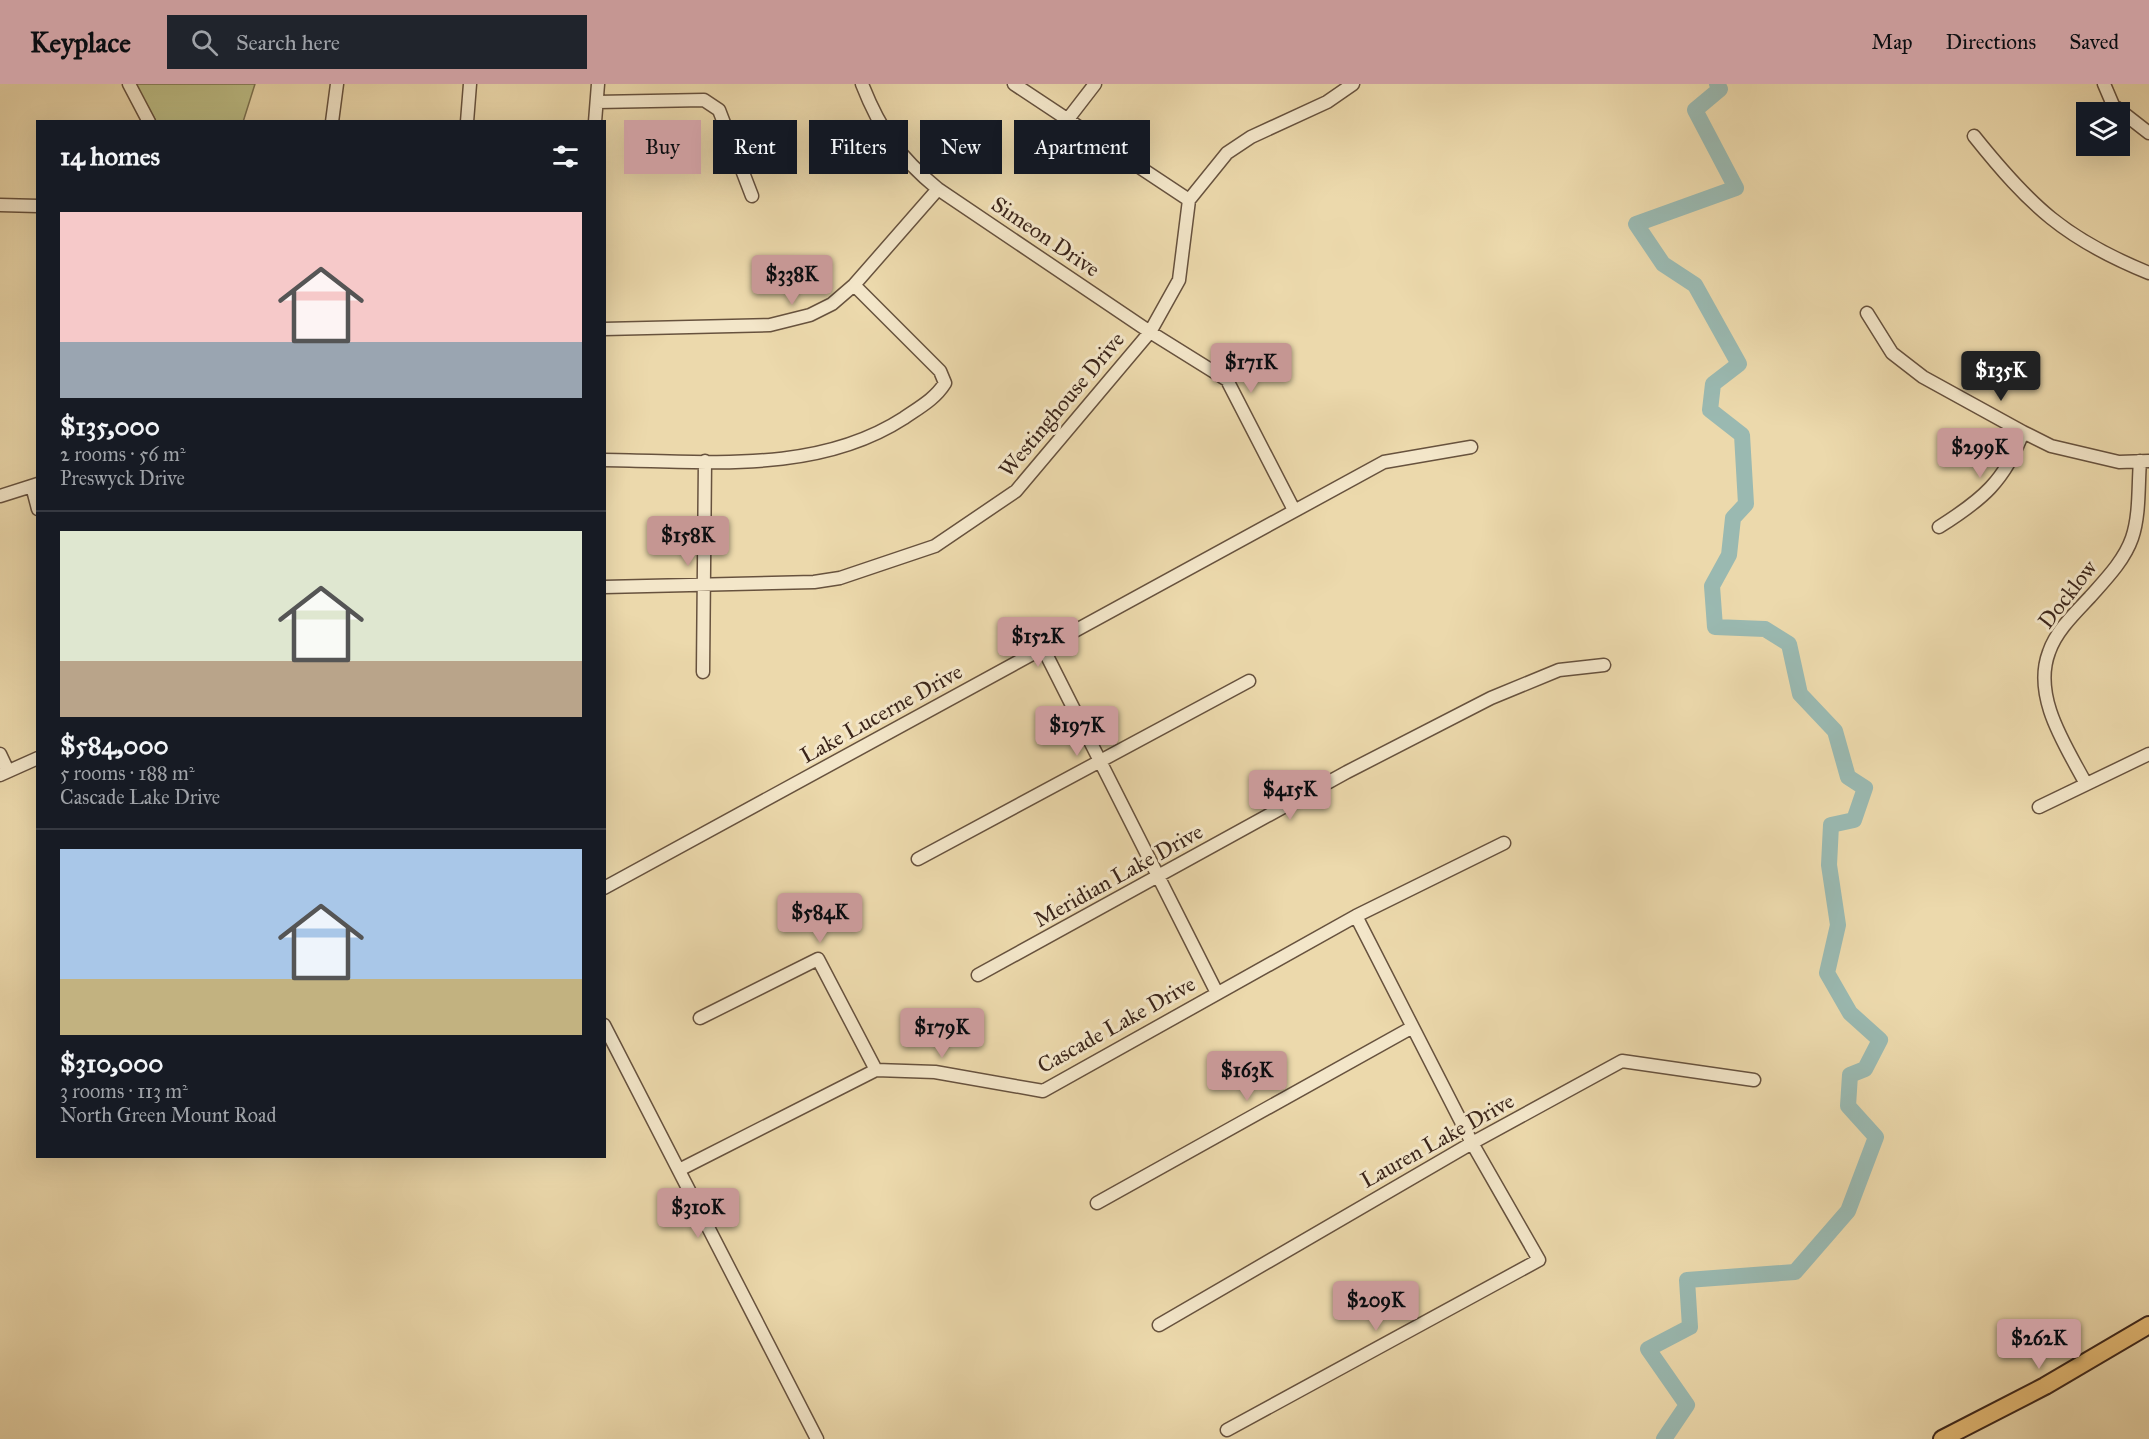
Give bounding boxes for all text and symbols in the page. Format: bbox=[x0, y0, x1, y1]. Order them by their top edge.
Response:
search box bbox=[167, 15, 587, 69]
text: Keyplace bbox=[30, 25, 131, 60]
icon: search bbox=[188, 26, 221, 59]
text: Search here bbox=[236, 29, 340, 56]
text: Map bbox=[1872, 29, 1913, 55]
text: Directions bbox=[1946, 29, 2036, 55]
text: Saved bbox=[2069, 29, 2119, 55]
map controls bbox=[2076, 102, 2130, 156]
button: layers bbox=[2076, 102, 2130, 156]
chip: Buy bbox=[624, 120, 701, 174]
chip: Rent bbox=[713, 120, 797, 174]
chip: Filters bbox=[809, 120, 908, 174]
chip: New bbox=[920, 120, 1002, 174]
chip: Apartment bbox=[1014, 120, 1150, 174]
text: 14 homes bbox=[60, 140, 160, 172]
icon: filters bbox=[549, 140, 582, 173]
street label: Simeon Drive bbox=[986, 190, 1105, 283]
icon: home bbox=[267, 251, 375, 359]
pin: $338K bbox=[750, 255, 834, 306]
text: $338K bbox=[766, 262, 818, 286]
street label: Westinghouse Drive bbox=[993, 326, 1130, 482]
pin: $171K bbox=[1209, 343, 1293, 394]
text: $171K bbox=[1225, 350, 1277, 374]
pin: $135K bbox=[1959, 351, 2043, 402]
text: $135K bbox=[1975, 358, 2027, 382]
text: $135,000 bbox=[60, 410, 160, 442]
pin: $299K bbox=[1938, 428, 2022, 479]
text: $299K bbox=[1951, 435, 2009, 459]
text: 2 rooms · 56 m² bbox=[60, 442, 186, 466]
text: Preswyck Drive bbox=[60, 466, 185, 490]
pin: $158K bbox=[646, 516, 730, 567]
text: $158K bbox=[661, 523, 715, 547]
street label: Docklow bbox=[2032, 554, 2103, 634]
icon: home bbox=[267, 570, 375, 678]
pin: $152K bbox=[996, 617, 1080, 668]
text: $152K bbox=[1011, 624, 1065, 648]
street label: Lake Lucerne Drive bbox=[796, 658, 967, 769]
pin: $197K bbox=[1035, 706, 1119, 757]
text: $197K bbox=[1049, 713, 1105, 737]
text: $584,000 bbox=[60, 729, 169, 761]
text: 5 rooms · 188 m² bbox=[60, 761, 195, 785]
pin: $415K bbox=[1248, 770, 1332, 821]
text: $415K bbox=[1263, 777, 1317, 801]
text: Cascade Lake Drive bbox=[60, 785, 220, 809]
street label: Meridian Lake Drive bbox=[1029, 818, 1208, 933]
icon: home bbox=[267, 888, 375, 996]
pin: $584K bbox=[778, 893, 862, 944]
text: $584K bbox=[791, 900, 849, 924]
street label: Cascade Lake Drive bbox=[1033, 970, 1200, 1079]
pin: $179K bbox=[900, 1008, 984, 1059]
text: $179K bbox=[914, 1015, 970, 1039]
text: $310,000 bbox=[60, 1047, 163, 1079]
pin: $163K bbox=[1205, 1051, 1289, 1102]
text: $163K bbox=[1221, 1058, 1273, 1082]
text: 3 rooms · 113 m² bbox=[60, 1079, 188, 1103]
street label: Lauren Lake Drive bbox=[1356, 1087, 1519, 1194]
text: North Green Mount Road bbox=[60, 1103, 277, 1127]
pin: $310K bbox=[656, 1188, 740, 1239]
text: $310K bbox=[671, 1195, 725, 1219]
pin: $209K bbox=[1334, 1281, 1418, 1332]
text: $209K bbox=[1347, 1288, 1405, 1312]
pin: $262K bbox=[1997, 1319, 2081, 1370]
text: $262K bbox=[2011, 1326, 2067, 1350]

